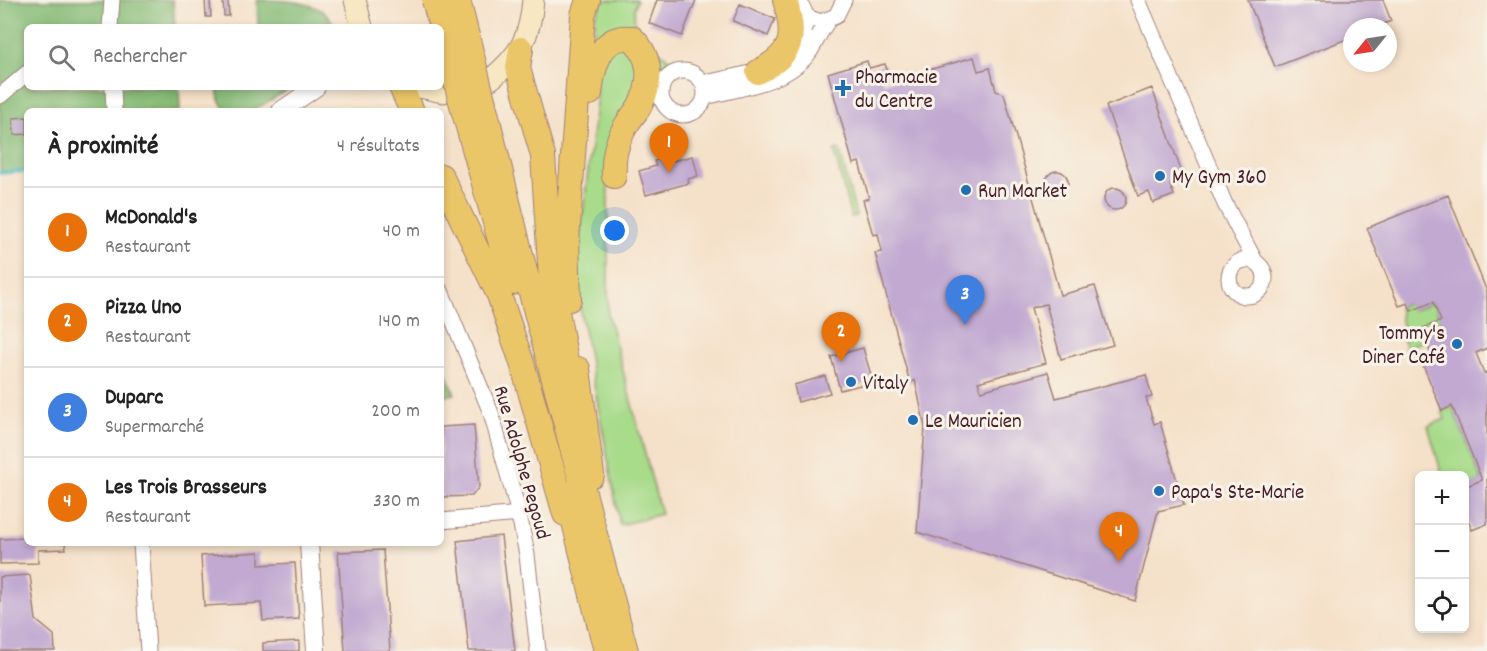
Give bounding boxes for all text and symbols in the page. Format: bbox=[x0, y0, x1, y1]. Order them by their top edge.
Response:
north arrow bbox=[1343, 18, 1397, 72]
search box bbox=[24, 24, 444, 90]
icon: search bbox=[45, 41, 78, 74]
text: Rechercher bbox=[93, 42, 187, 73]
place label: Pharmacie du Centre bbox=[855, 64, 938, 118]
marker: Pharmacie du Centre bbox=[836, 81, 850, 95]
pin: 1 bbox=[650, 124, 688, 173]
text: À proximité bbox=[48, 129, 158, 166]
text: 4 résultats bbox=[337, 133, 420, 161]
place label: My Gym 360 bbox=[1172, 164, 1267, 194]
marker: My Gym 360 bbox=[1153, 169, 1167, 183]
place label: Run Market bbox=[978, 178, 1068, 208]
marker: Run Market bbox=[959, 183, 973, 197]
text: McDonald's bbox=[105, 203, 198, 234]
your location bbox=[600, 216, 629, 245]
text: 1 bbox=[65, 218, 70, 246]
text: 40 m bbox=[382, 218, 420, 246]
text: Restaurant bbox=[105, 234, 191, 262]
pin: 3 bbox=[946, 276, 984, 325]
text: Pizza Uno bbox=[105, 293, 182, 324]
text: 2 bbox=[63, 308, 72, 336]
text: 140 m bbox=[378, 308, 420, 336]
pin: 2 bbox=[822, 312, 860, 362]
place label: Tommy's Diner Café bbox=[1362, 320, 1445, 374]
text: Restaurant bbox=[105, 324, 191, 352]
marker: Tommy's Diner Café bbox=[1450, 337, 1464, 351]
place label: Vitaly bbox=[863, 370, 909, 400]
marker: Vitaly bbox=[844, 375, 858, 389]
street label: Rue Adolphe Pegoud bbox=[484, 382, 556, 543]
text: Duparc bbox=[105, 383, 163, 414]
text: 3 bbox=[63, 398, 72, 426]
text: 200 m bbox=[371, 398, 420, 426]
place label: Le Mauricien bbox=[925, 408, 1022, 438]
marker: Le Mauricien bbox=[906, 413, 920, 427]
text: Supermarché bbox=[105, 414, 204, 442]
map controls bbox=[1415, 471, 1469, 633]
button: + bbox=[1415, 471, 1469, 525]
text: Les Trois Brasseurs bbox=[105, 473, 267, 504]
place label: Papa's Ste-Marie bbox=[1171, 479, 1304, 509]
marker: Papa's Ste-Marie bbox=[1152, 484, 1166, 498]
text: 4 bbox=[63, 488, 72, 516]
text: 330 m bbox=[373, 488, 420, 516]
text: Restaurant bbox=[105, 504, 191, 532]
pin: 4 bbox=[1100, 512, 1138, 562]
button: − bbox=[1415, 525, 1469, 579]
button: locate bbox=[1415, 579, 1469, 633]

